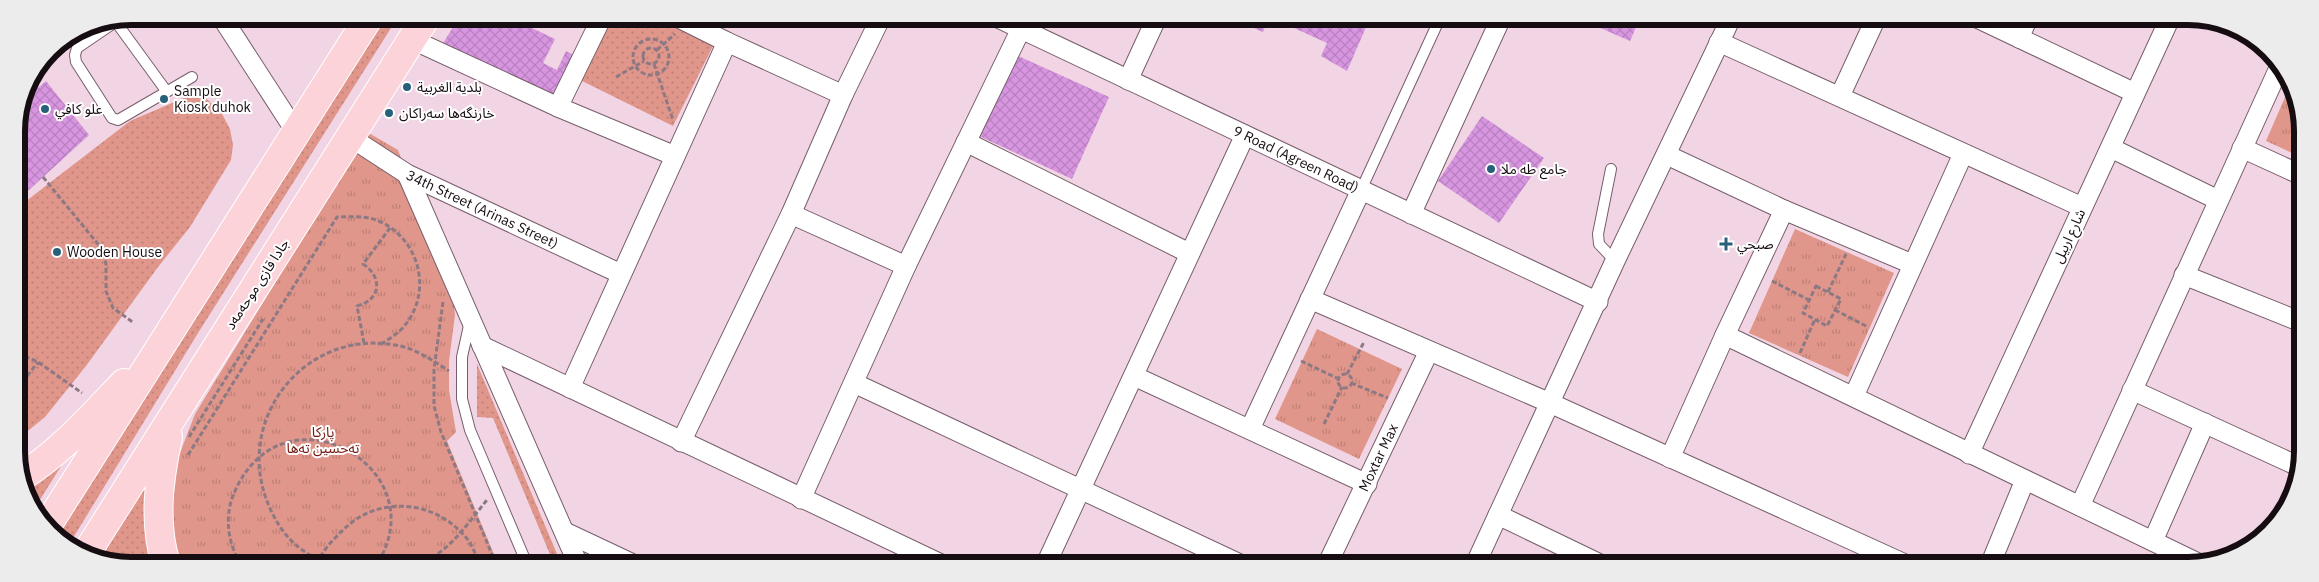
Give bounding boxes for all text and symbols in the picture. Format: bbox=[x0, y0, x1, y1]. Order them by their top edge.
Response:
place label: بلدية الغربية bbox=[417, 78, 482, 96]
marker: بلدية الغربية bbox=[401, 81, 413, 93]
place label: Sample Kiosk duhok bbox=[174, 82, 252, 116]
marker: Sample Kiosk duhok bbox=[158, 93, 170, 105]
place label: علو كافي bbox=[55, 100, 103, 120]
marker: علو كافي bbox=[39, 103, 51, 115]
place label: خارنگەها سەراکان bbox=[399, 104, 494, 122]
marker: خارنگەها سەراکان bbox=[383, 107, 395, 119]
street label: 9 Road (Agreen Road) bbox=[1230, 122, 1362, 196]
place label: جامع طه ملا bbox=[1501, 160, 1567, 180]
marker: جامع طه ملا bbox=[1485, 163, 1497, 175]
street label: 34th Street (Arinas Street) bbox=[403, 166, 561, 252]
street label: شارع اربيل bbox=[2049, 206, 2091, 267]
street label: جادا قازی موحەمەد bbox=[221, 235, 293, 333]
place label: صبحي bbox=[1737, 235, 1774, 255]
marker: صبحي bbox=[1719, 237, 1733, 251]
place label: Wooden House bbox=[67, 243, 163, 261]
marker: Wooden House bbox=[51, 246, 63, 258]
street label: Moxtar Max bbox=[1354, 421, 1402, 494]
park label: پارکا تەحسین تەها bbox=[287, 423, 359, 457]

